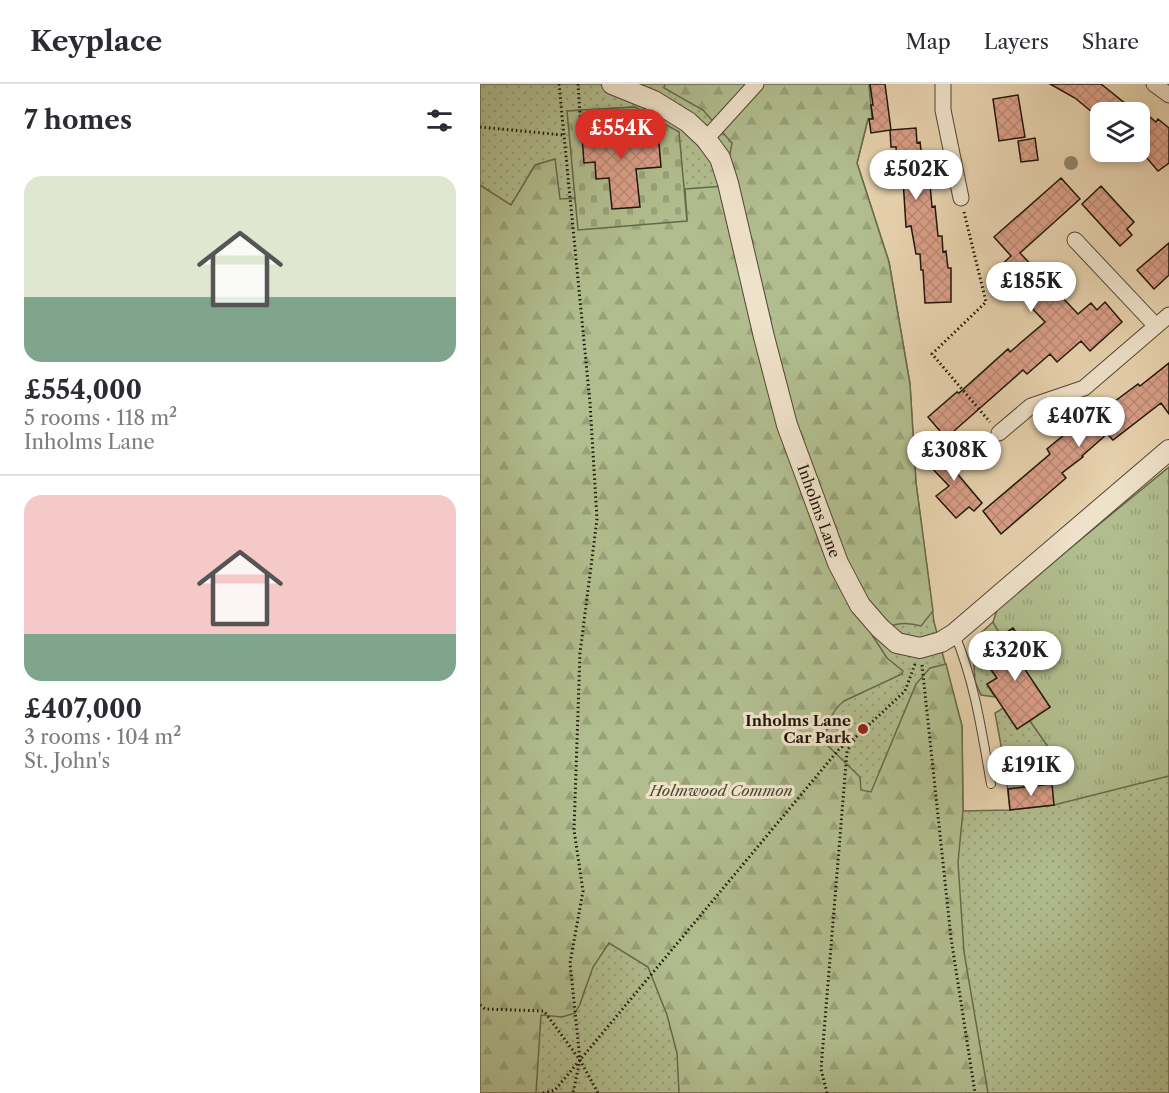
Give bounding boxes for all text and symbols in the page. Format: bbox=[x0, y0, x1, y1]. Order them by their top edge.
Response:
text: Keyplace bbox=[30, 24, 162, 58]
text: Map bbox=[906, 29, 951, 54]
text: Layers bbox=[984, 29, 1049, 54]
text: Share bbox=[1082, 29, 1139, 54]
map controls bbox=[1090, 102, 1150, 162]
button: layers bbox=[1090, 102, 1150, 162]
text: 7 homes bbox=[24, 104, 132, 136]
icon: filters bbox=[423, 104, 456, 137]
pin: £554K bbox=[579, 109, 663, 160]
text: £554K bbox=[589, 116, 653, 140]
pin: £502K bbox=[874, 150, 958, 201]
text: £502K bbox=[883, 157, 949, 181]
icon: home bbox=[186, 215, 294, 323]
pin: £185K bbox=[989, 262, 1073, 313]
text: £185K bbox=[1000, 269, 1062, 293]
text: £554,000 bbox=[24, 374, 142, 406]
pin: £407K bbox=[1037, 397, 1121, 448]
text: £407K bbox=[1047, 404, 1111, 428]
text: 5 rooms · 118 m² bbox=[24, 406, 177, 430]
text: Inholms Lane bbox=[24, 430, 155, 454]
pin: £308K bbox=[912, 431, 996, 482]
text: £308K bbox=[921, 438, 987, 462]
street label: Inholms Lane bbox=[793, 462, 845, 560]
icon: home bbox=[186, 534, 294, 642]
pin: £320K bbox=[973, 631, 1057, 682]
text: £320K bbox=[982, 638, 1048, 662]
text: £407,000 bbox=[24, 693, 142, 725]
place label: Inholms Lane Car Park bbox=[745, 711, 852, 747]
marker: Inholms Lane Car Park bbox=[856, 722, 870, 736]
text: 3 rooms · 104 m² bbox=[24, 725, 181, 749]
pin: £191K bbox=[989, 746, 1073, 797]
text: St. John's bbox=[24, 749, 110, 773]
text: £191K bbox=[1001, 753, 1061, 777]
park label: Holmwood Common bbox=[648, 781, 793, 800]

